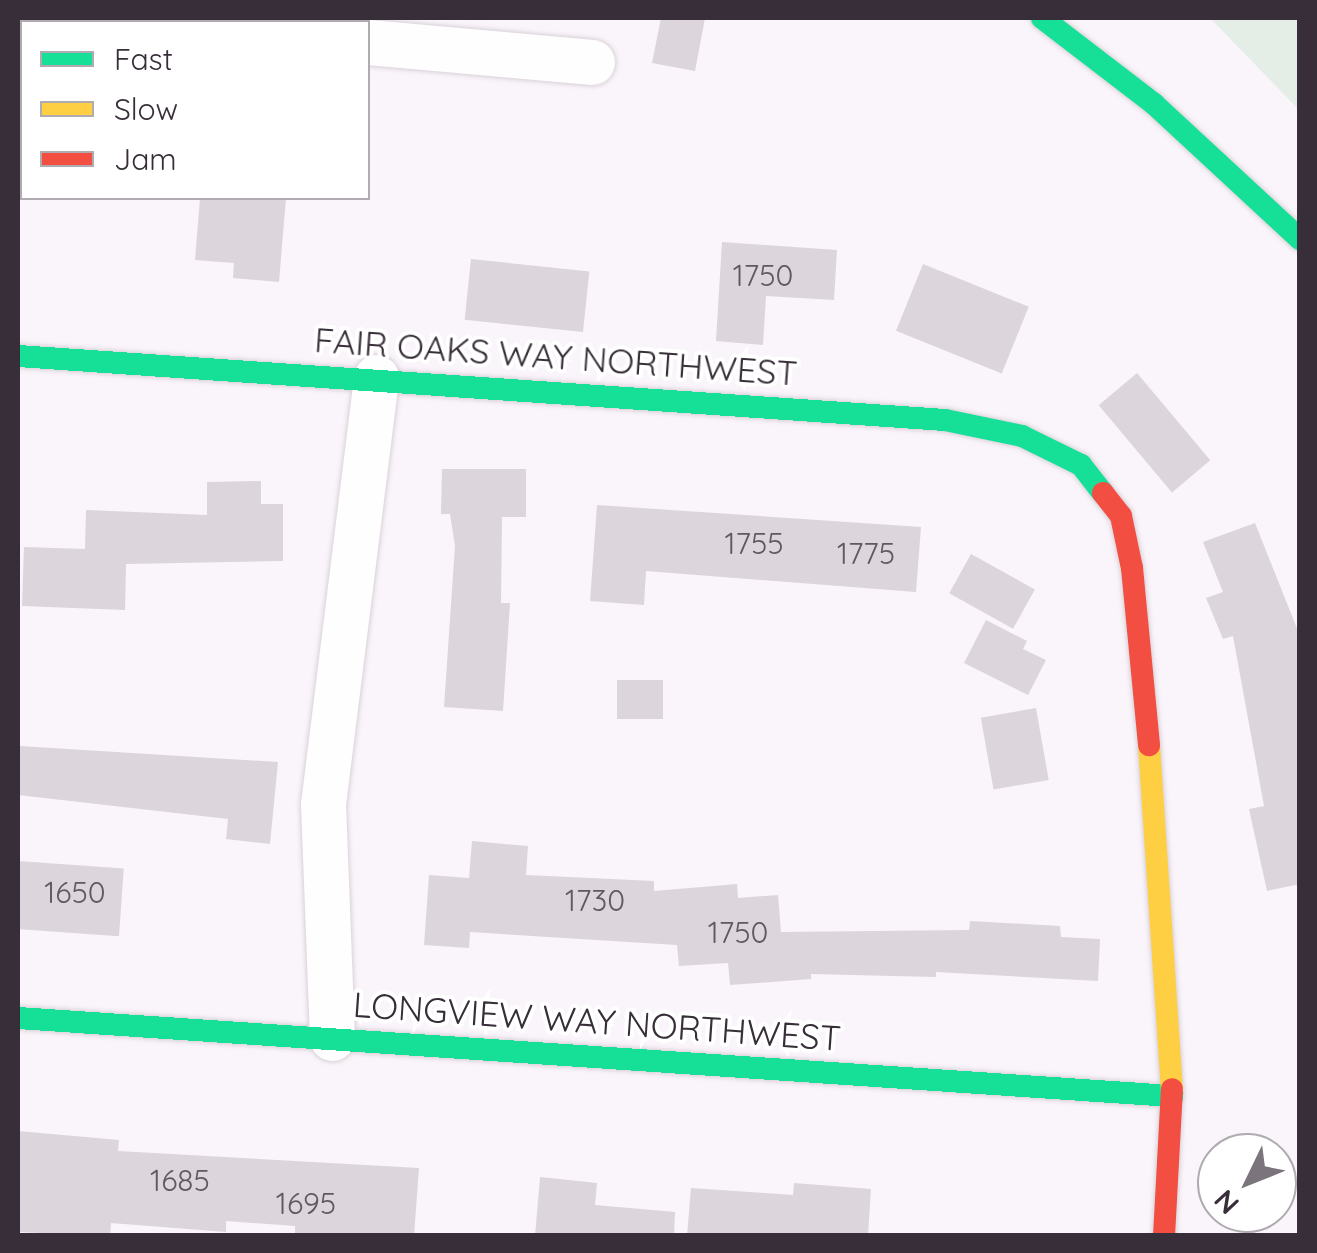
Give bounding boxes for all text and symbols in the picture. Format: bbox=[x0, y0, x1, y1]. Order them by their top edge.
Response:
legend bbox=[20, 20, 370, 200]
text: Fast bbox=[114, 40, 173, 78]
text: Slow bbox=[114, 90, 178, 128]
text: Jam bbox=[114, 140, 177, 178]
house number: 1750 bbox=[733, 257, 793, 293]
street label: FAIR OAKS WAY NORTHWEST bbox=[313, 318, 799, 394]
house number: 1755 bbox=[724, 525, 784, 561]
house number: 1775 bbox=[837, 535, 895, 571]
house number: 1650 bbox=[44, 874, 106, 910]
house number: 1730 bbox=[565, 882, 625, 918]
house number: 1750 bbox=[708, 914, 768, 950]
street label: LONGVIEW WAY NORTHWEST bbox=[352, 983, 842, 1059]
north arrow bbox=[1197, 1133, 1297, 1233]
house number: 1685 bbox=[150, 1162, 210, 1198]
text: N bbox=[1206, 1183, 1246, 1222]
house number: 1695 bbox=[276, 1185, 336, 1221]

